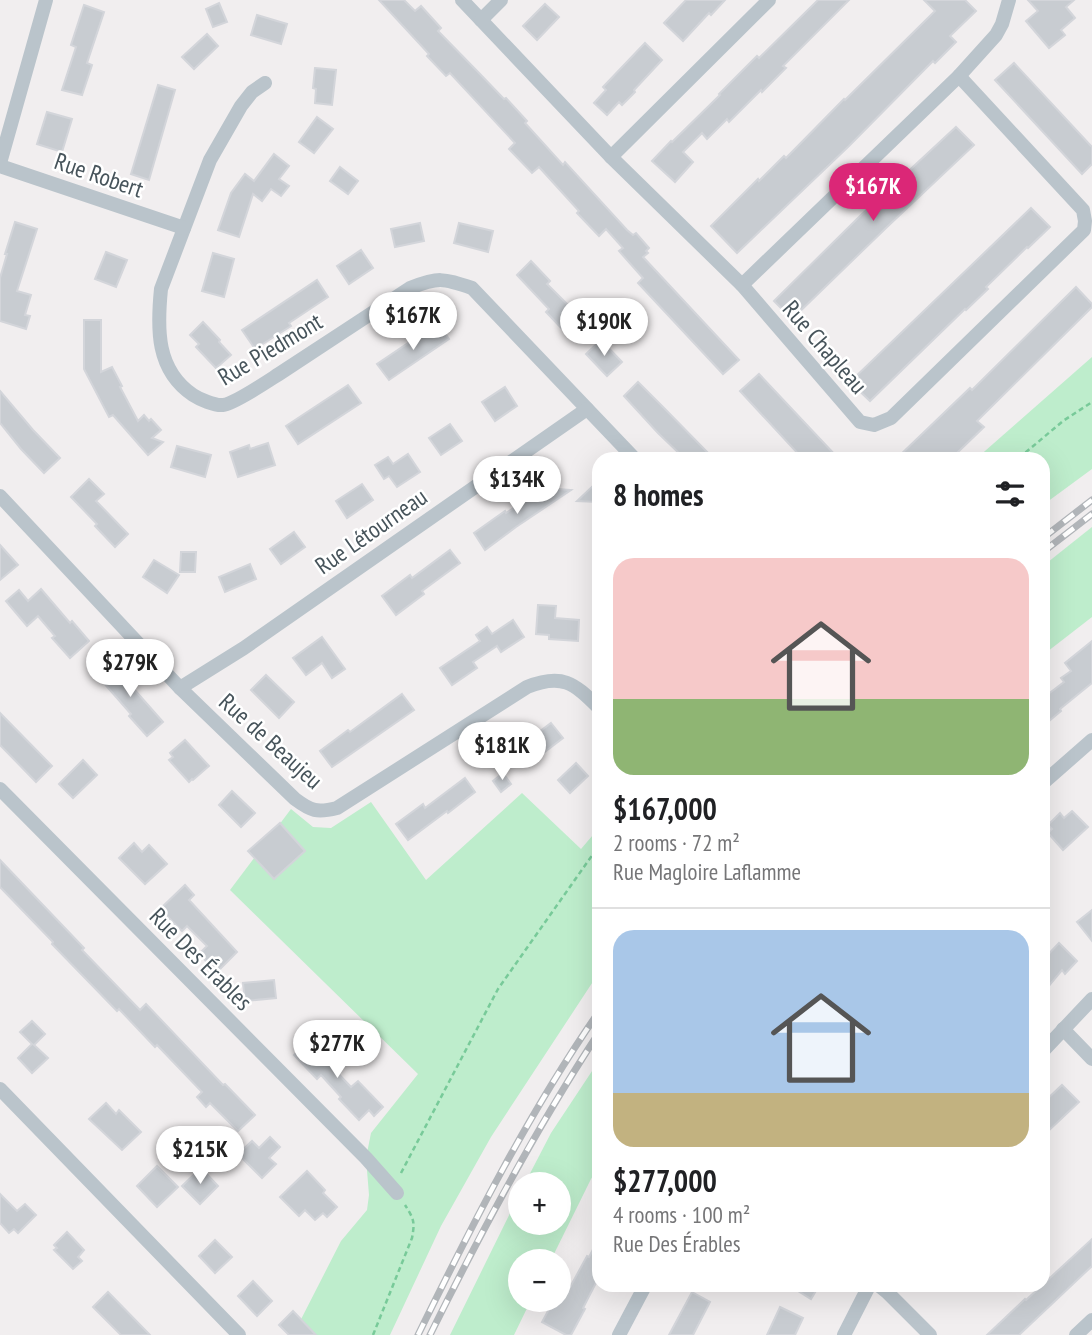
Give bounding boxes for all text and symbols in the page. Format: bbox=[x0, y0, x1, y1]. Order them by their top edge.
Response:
street label: Rue Robert bbox=[50, 145, 148, 205]
pin: $167K bbox=[824, 164, 922, 223]
text: $167K bbox=[845, 171, 901, 200]
pin: $167K bbox=[364, 292, 462, 352]
street label: Rue Chapleau bbox=[776, 294, 874, 400]
pin: $190K bbox=[555, 298, 653, 358]
text: $167K bbox=[385, 300, 441, 329]
street label: Rue Piedmont bbox=[212, 306, 328, 392]
text: $190K bbox=[576, 306, 632, 335]
pin: $134K bbox=[468, 456, 566, 516]
text: $134K bbox=[489, 464, 545, 493]
text: 8 homes bbox=[613, 475, 704, 514]
icon: filters bbox=[991, 475, 1029, 513]
street label: Rue Létourneau bbox=[309, 481, 433, 581]
icon: home bbox=[758, 603, 884, 729]
pin: $279K bbox=[81, 640, 179, 699]
text: $279K bbox=[102, 647, 158, 676]
street label: Rue de Beaujeu bbox=[213, 686, 329, 796]
pin: $181K bbox=[453, 722, 551, 782]
text: $181K bbox=[474, 730, 530, 759]
text: $167,000 bbox=[613, 789, 717, 828]
text: 2 rooms · 72 m² bbox=[613, 828, 740, 857]
text: Rue Magloire Laflamme bbox=[613, 857, 801, 886]
street label: Rue Des Érables bbox=[143, 901, 259, 1017]
icon: home bbox=[758, 975, 884, 1101]
pin: $277K bbox=[288, 1020, 386, 1080]
text: $277K bbox=[309, 1028, 365, 1057]
pin: $215K bbox=[151, 1126, 249, 1186]
text: $215K bbox=[172, 1134, 228, 1163]
text: $277,000 bbox=[613, 1161, 717, 1200]
map controls bbox=[508, 1172, 571, 1312]
button: + bbox=[508, 1172, 571, 1235]
text: 4 rooms · 100 m² bbox=[613, 1200, 750, 1229]
text: Rue Des Érables bbox=[613, 1229, 741, 1258]
button: − bbox=[508, 1249, 571, 1312]

